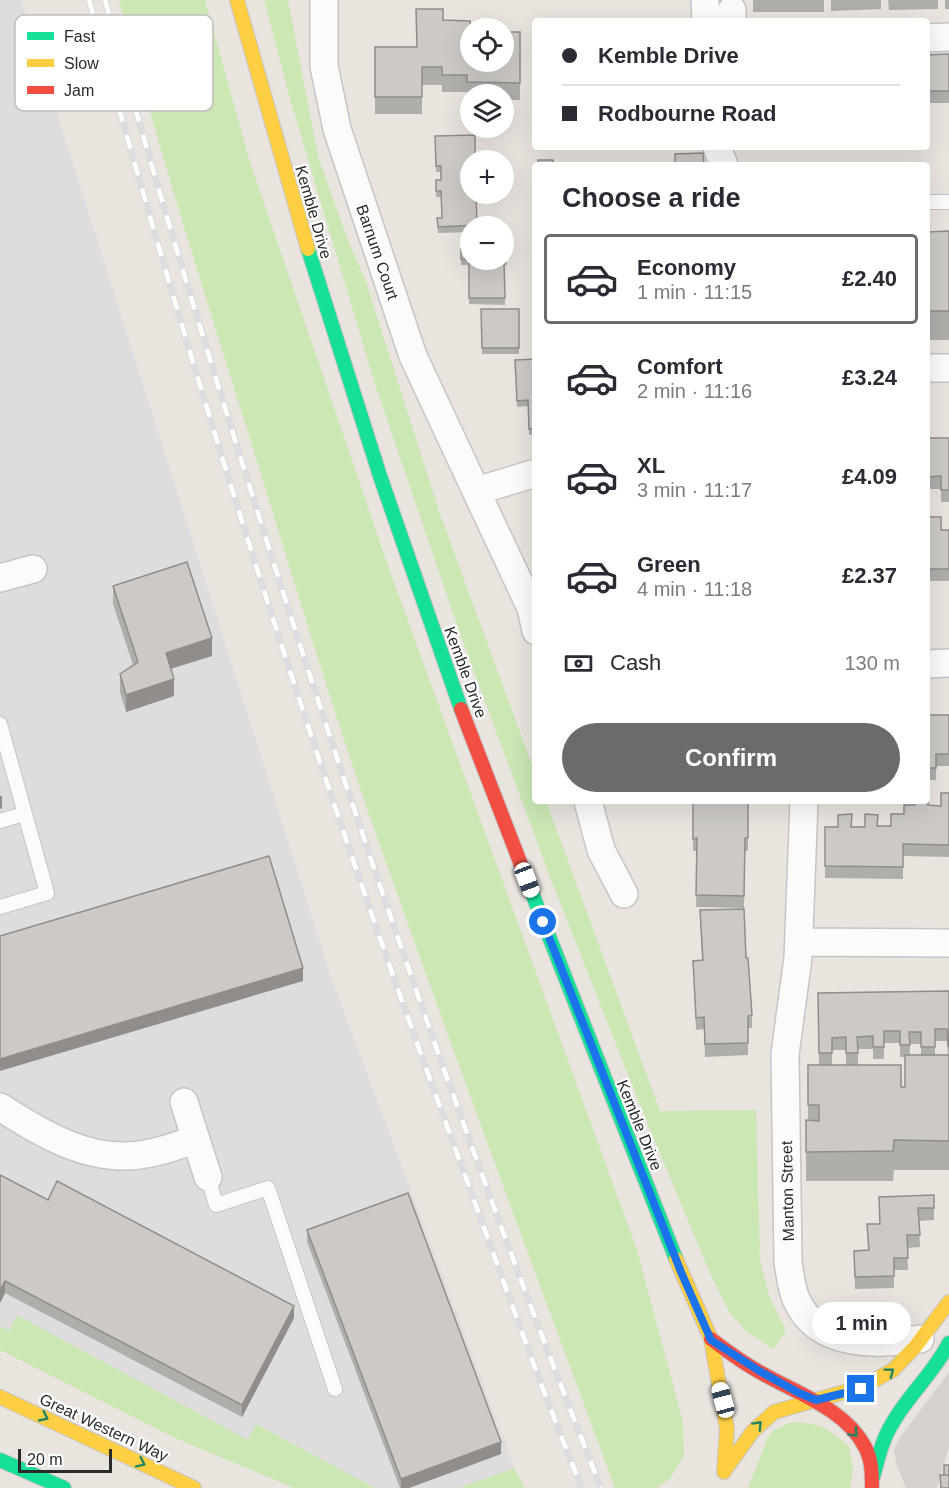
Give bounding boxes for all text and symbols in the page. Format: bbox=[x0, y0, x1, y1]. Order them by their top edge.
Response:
legend bbox=[15, 15, 213, 111]
map controls bbox=[460, 18, 514, 270]
button: locate bbox=[460, 18, 514, 72]
text: Fast bbox=[64, 28, 96, 45]
text: Kemble Drive bbox=[598, 43, 739, 68]
text: Slow bbox=[64, 55, 99, 72]
text: Jam bbox=[64, 82, 94, 99]
button: layers bbox=[460, 84, 514, 138]
text: Rodbourne Road bbox=[598, 101, 776, 126]
button: + bbox=[460, 150, 514, 204]
street label: Kemble Drive bbox=[292, 164, 335, 261]
text: Choose a ride bbox=[562, 183, 741, 213]
street label: Barnum Court bbox=[353, 202, 402, 303]
button: − bbox=[460, 216, 514, 270]
icon: car bbox=[565, 252, 619, 306]
text: Economy bbox=[637, 255, 736, 280]
text: £2.40 bbox=[842, 266, 897, 291]
text: 1 min · 11:15 bbox=[637, 281, 752, 303]
icon: car bbox=[565, 351, 619, 405]
text: Comfort bbox=[637, 354, 723, 379]
text: £3.24 bbox=[842, 365, 897, 390]
text: 2 min · 11:16 bbox=[637, 380, 752, 402]
icon: car bbox=[565, 450, 619, 504]
text: XL bbox=[637, 453, 665, 478]
text: £4.09 bbox=[842, 464, 897, 489]
text: 3 min · 11:17 bbox=[637, 479, 752, 501]
icon: car bbox=[565, 549, 619, 603]
text: Green bbox=[637, 552, 701, 577]
text: £2.37 bbox=[842, 563, 897, 588]
text: 4 min · 11:18 bbox=[637, 578, 752, 600]
street label: Kemble Drive bbox=[441, 624, 490, 720]
icon: cash bbox=[562, 647, 595, 680]
text: Cash bbox=[610, 650, 661, 675]
text: 130 m bbox=[844, 652, 900, 674]
button: Confirm bbox=[562, 723, 900, 792]
car bbox=[512, 860, 542, 900]
route start bbox=[529, 908, 556, 935]
street label: Kemble Drive bbox=[614, 1077, 665, 1173]
street label: Manton Street bbox=[778, 1140, 797, 1241]
callout: 1 min bbox=[812, 1302, 910, 1344]
text: 1 min bbox=[835, 1312, 888, 1334]
one-way arrow bbox=[883, 1368, 894, 1379]
route end bbox=[847, 1375, 874, 1402]
car bbox=[710, 1380, 736, 1420]
street label: Great Western Way bbox=[37, 1390, 171, 1465]
one-way arrow bbox=[38, 1410, 49, 1422]
one-way arrow bbox=[751, 1421, 762, 1432]
one-way arrow bbox=[847, 1426, 858, 1436]
scale bar bbox=[18, 1446, 112, 1474]
text: 20 m bbox=[27, 1451, 63, 1468]
one-way arrow bbox=[135, 1455, 146, 1467]

